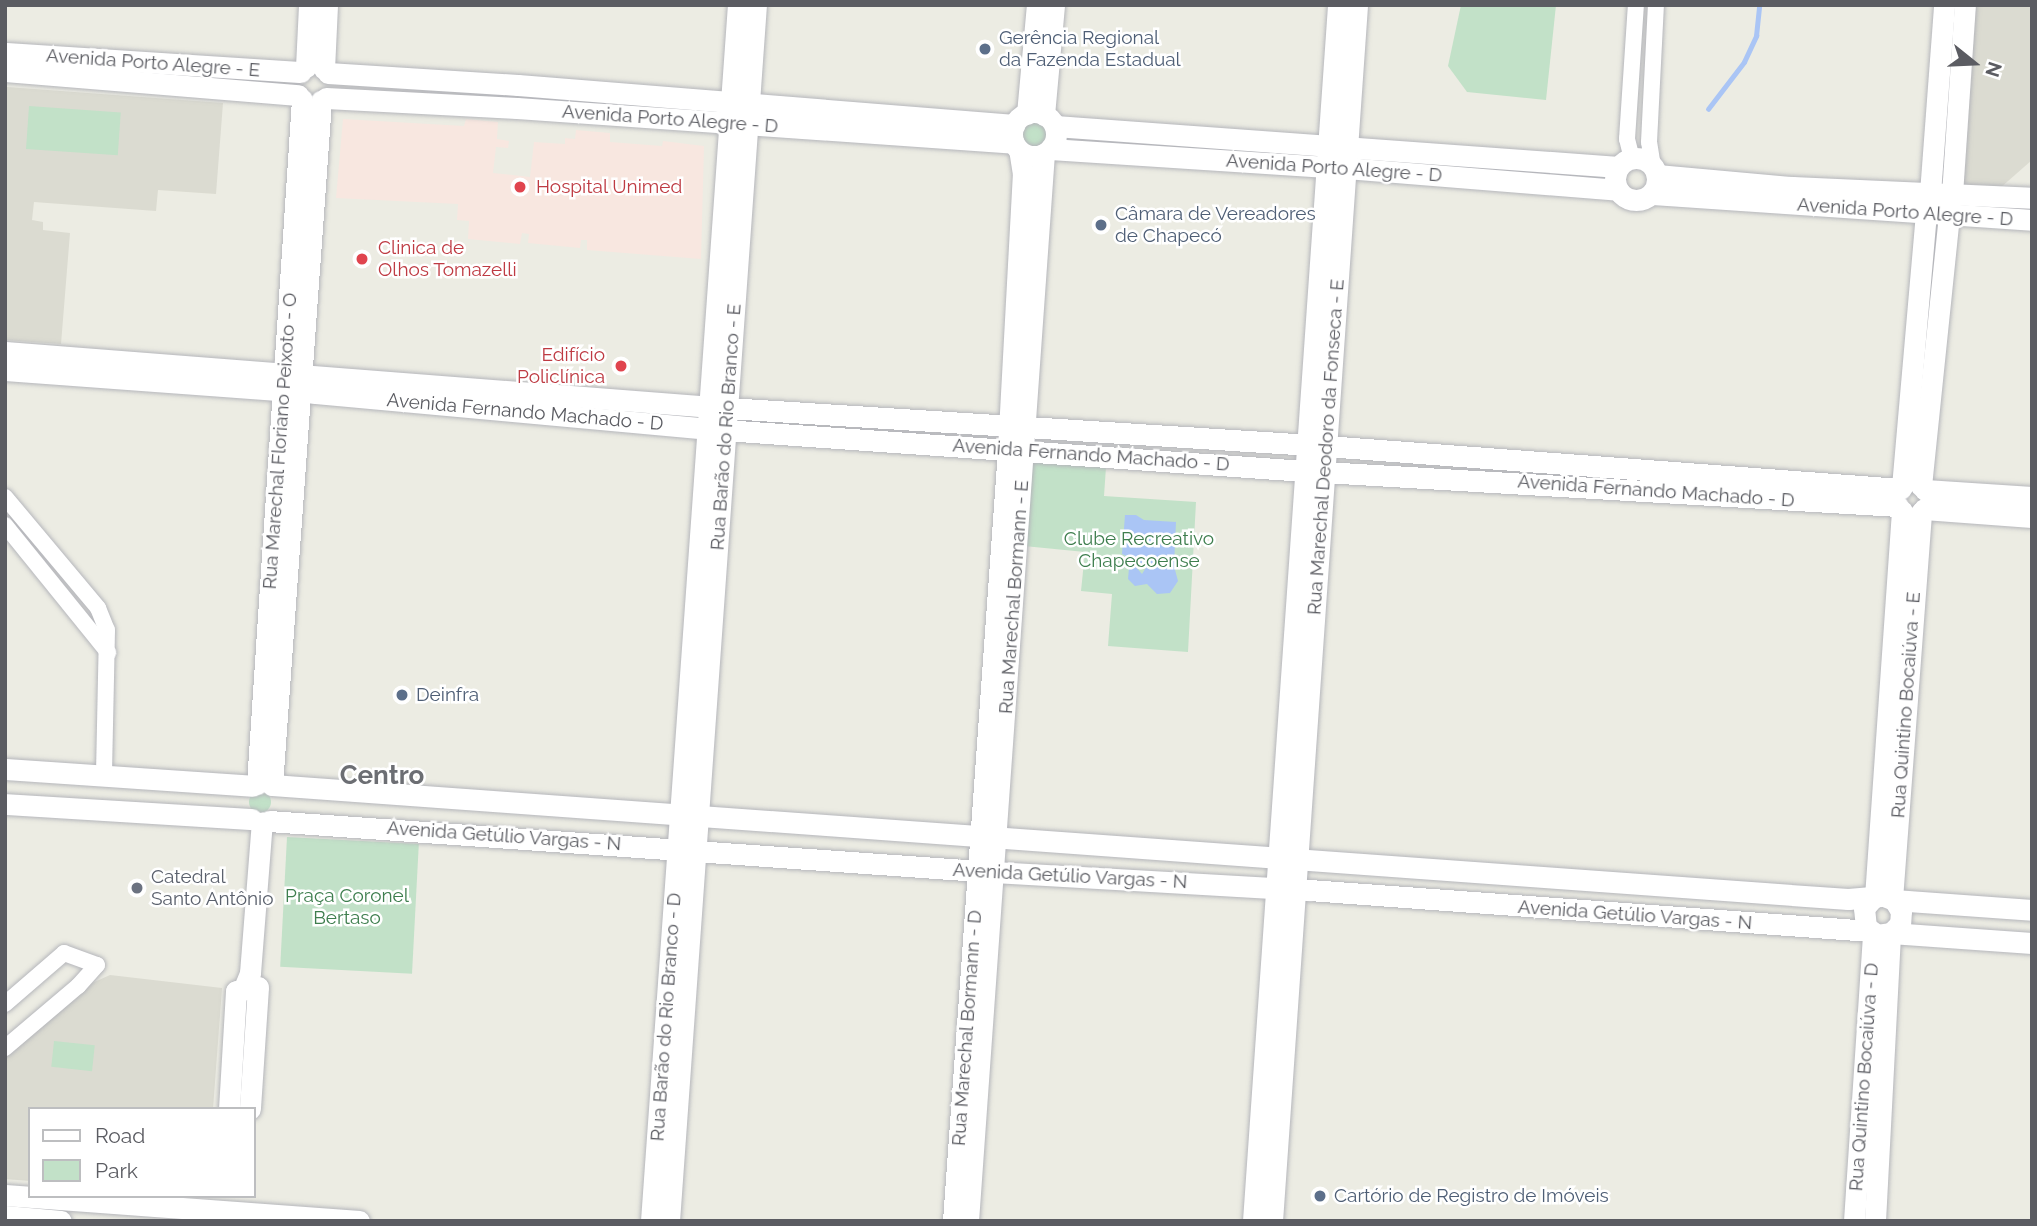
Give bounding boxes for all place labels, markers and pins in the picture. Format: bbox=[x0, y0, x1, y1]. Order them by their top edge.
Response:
place label: Gerência Regional da Fazenda Estadual bbox=[999, 27, 1181, 71]
marker: Gerência Regional da Fazenda Estadual bbox=[977, 41, 993, 57]
place label: Hospital Unimed bbox=[536, 176, 683, 198]
marker: Hospital Unimed bbox=[510, 177, 530, 197]
place label: Câmara de Vereadores de Chapecó bbox=[1115, 203, 1316, 247]
marker: Câmara de Vereadores de Chapecó bbox=[1093, 217, 1109, 233]
place label: Clinica de Olhos Tomazelli bbox=[378, 237, 517, 281]
marker: Clinica de Olhos Tomazelli bbox=[352, 249, 372, 269]
place label: Edifício Policlínica bbox=[517, 344, 605, 388]
marker: Edifício Policlínica bbox=[611, 356, 631, 376]
place label: Deinfra bbox=[416, 684, 479, 706]
marker: Deinfra bbox=[394, 687, 410, 703]
place label: Catedral Santo Antônio bbox=[151, 866, 274, 910]
marker: Catedral Santo Antônio bbox=[129, 880, 145, 896]
place label: Cartório de Registro de Imóveis bbox=[1334, 1185, 1609, 1207]
marker: Cartório de Registro de Imóveis bbox=[1312, 1188, 1328, 1204]

